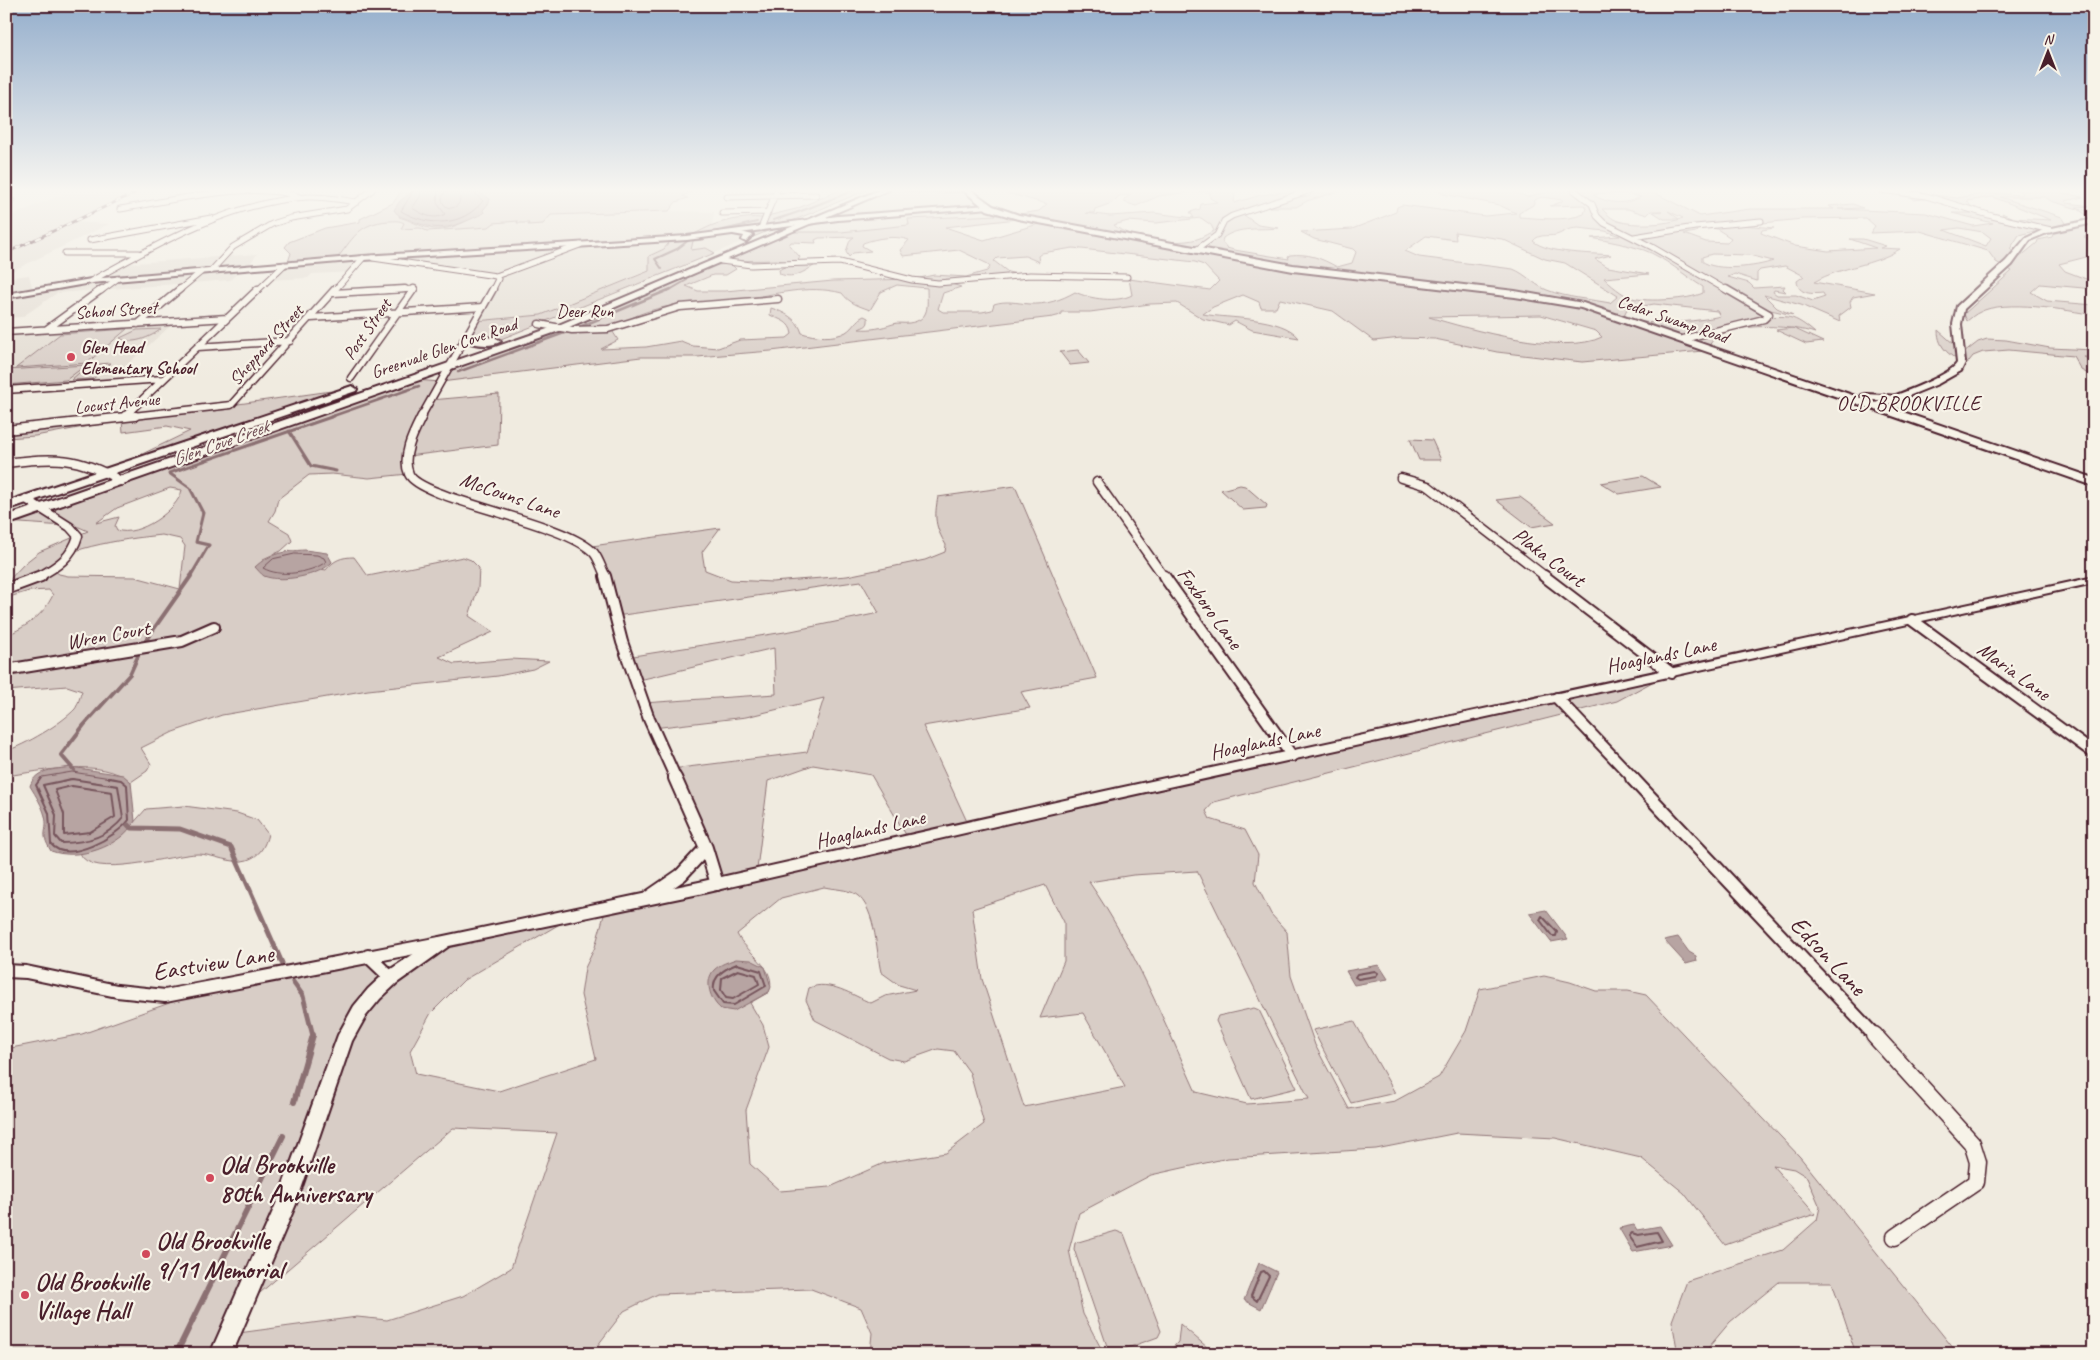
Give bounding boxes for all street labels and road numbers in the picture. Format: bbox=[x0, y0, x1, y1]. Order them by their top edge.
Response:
street label: Cedar Swamp Road bbox=[1615, 290, 1734, 349]
street label: Post Street bbox=[338, 293, 397, 364]
street label: School Street bbox=[74, 296, 161, 324]
street label: Sheppard Street bbox=[224, 299, 309, 390]
street label: Deer Run bbox=[557, 300, 614, 322]
street label: Greenvale Glen Cove Road bbox=[368, 312, 522, 383]
street label: Locust Avenue bbox=[74, 388, 162, 418]
street label: McCouns Lane bbox=[457, 466, 565, 525]
street label: Plaka Court bbox=[1508, 521, 1592, 594]
street label: Foxboro Lane bbox=[1172, 562, 1249, 655]
street label: Wren Court bbox=[64, 615, 154, 655]
street label: Hoaglands Lane bbox=[1604, 630, 1719, 679]
street label: Maria Lane bbox=[1972, 636, 2057, 707]
street label: Hoaglands Lane bbox=[1208, 716, 1323, 765]
street label: Hoaglands Lane bbox=[813, 804, 928, 854]
street label: Edson Lane bbox=[1783, 909, 1875, 1004]
street label: Eastview Lane bbox=[150, 937, 278, 988]

